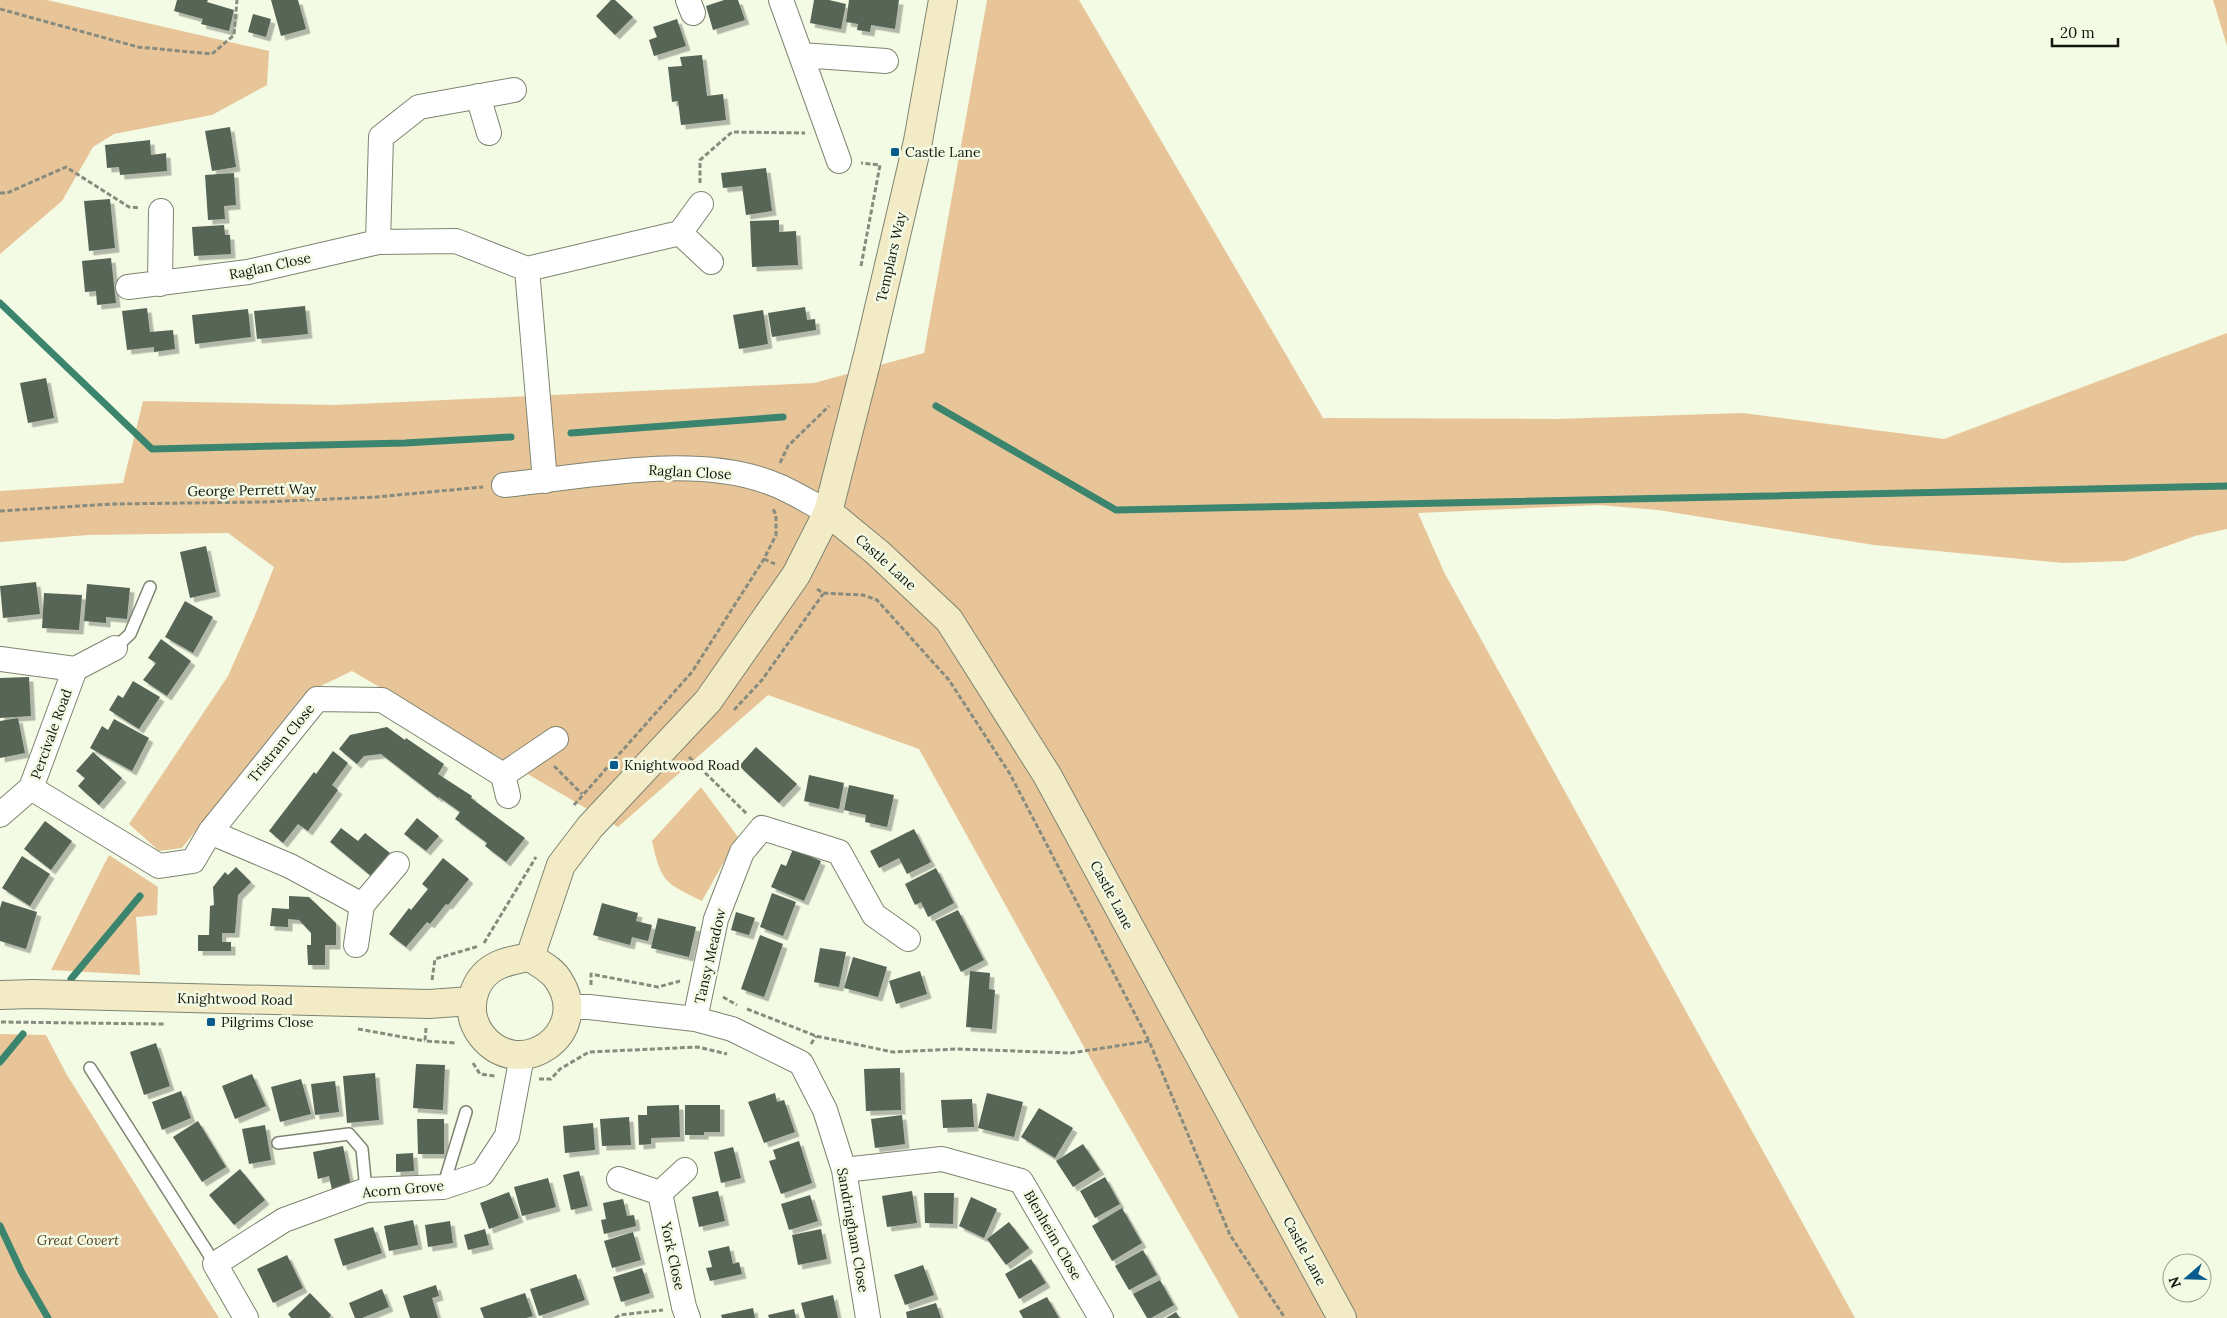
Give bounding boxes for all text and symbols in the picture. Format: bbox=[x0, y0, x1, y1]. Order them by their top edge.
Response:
scale bar bbox=[2052, 15, 2118, 47]
text: 20 m bbox=[2060, 23, 2095, 42]
place label: Castle Lane bbox=[905, 143, 981, 161]
marker: Castle Lane bbox=[889, 146, 901, 158]
street label: Templars Way bbox=[872, 210, 910, 304]
street label: Raglan Close bbox=[227, 248, 313, 283]
street label: Raglan Close bbox=[648, 461, 732, 483]
street label: George Perrett Way bbox=[187, 480, 317, 500]
street label: Castle Lane bbox=[852, 530, 920, 594]
street label: Percivale Road bbox=[26, 686, 76, 782]
street label: Tristram Close bbox=[244, 700, 318, 786]
place label: Knightwood Road bbox=[624, 756, 740, 774]
marker: Knightwood Road bbox=[608, 759, 620, 771]
street label: Castle Lane bbox=[1086, 857, 1138, 933]
street label: Tansy Meadow bbox=[690, 906, 730, 1005]
street label: Knightwood Road bbox=[177, 989, 293, 1009]
place label: Pilgrims Close bbox=[221, 1013, 314, 1031]
marker: Pilgrims Close bbox=[205, 1016, 217, 1028]
street label: Sandringham Close bbox=[833, 1166, 873, 1294]
street label: Acorn Grove bbox=[360, 1176, 445, 1202]
street label: Blenheim Close bbox=[1020, 1187, 1086, 1283]
street label: Castle Lane bbox=[1279, 1213, 1331, 1289]
street label: York Close bbox=[657, 1219, 689, 1292]
park label: Great Covert bbox=[37, 1231, 120, 1249]
north arrow bbox=[2162, 1253, 2212, 1303]
text: N bbox=[2164, 1274, 2185, 1291]

